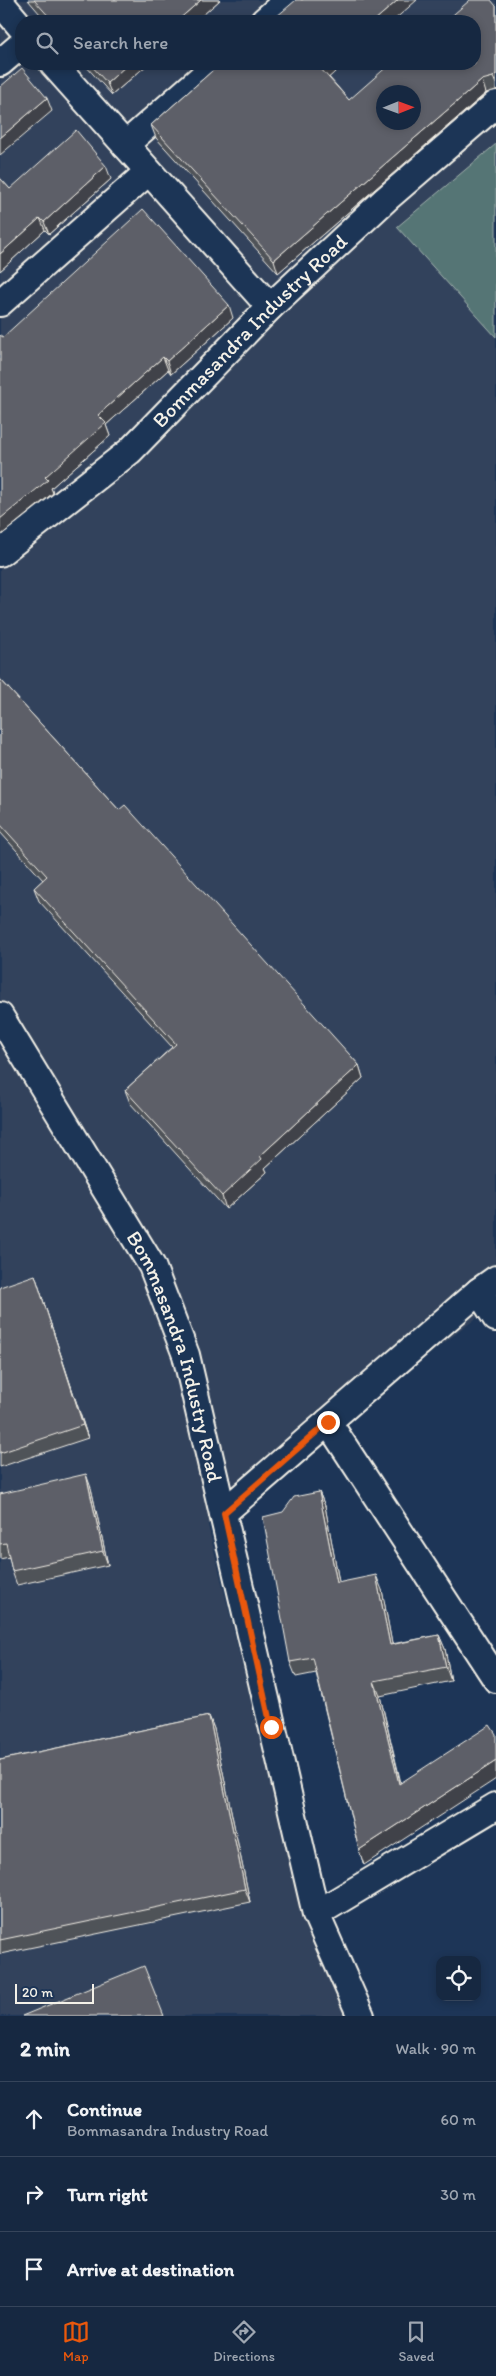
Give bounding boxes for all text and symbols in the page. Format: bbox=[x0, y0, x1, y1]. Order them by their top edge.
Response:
search box bbox=[15, 15, 481, 70]
icon: search bbox=[33, 29, 61, 57]
text: Search here bbox=[73, 31, 168, 54]
north arrow bbox=[376, 85, 421, 130]
street label: Bommasandra Industry Road bbox=[147, 228, 352, 432]
street label: Bommasandra Industry Road bbox=[122, 1226, 228, 1485]
route end bbox=[317, 1411, 340, 1434]
route start bbox=[260, 1716, 283, 1739]
map controls bbox=[436, 1956, 481, 2001]
button: locate bbox=[436, 1956, 481, 2001]
scale bar bbox=[15, 1981, 94, 2004]
text: 20 m bbox=[22, 1984, 53, 2001]
text: 2 min bbox=[20, 2036, 70, 2061]
text: Walk · 90 m bbox=[396, 2039, 476, 2058]
text: Continue bbox=[67, 2098, 142, 2121]
icon: ahead bbox=[20, 2105, 48, 2133]
text: 60 m bbox=[441, 2110, 476, 2129]
text: Bommasandra Industry Road bbox=[67, 2121, 268, 2140]
icon: right bbox=[20, 2180, 48, 2208]
text: Turn right bbox=[67, 2183, 148, 2206]
text: 30 m bbox=[440, 2185, 476, 2204]
icon: arrive bbox=[20, 2255, 48, 2283]
text: Arrive at destination bbox=[67, 2258, 234, 2281]
tab: Map bbox=[62, 2318, 90, 2365]
tab: Directions bbox=[213, 2318, 275, 2365]
tab: Saved bbox=[398, 2318, 434, 2365]

